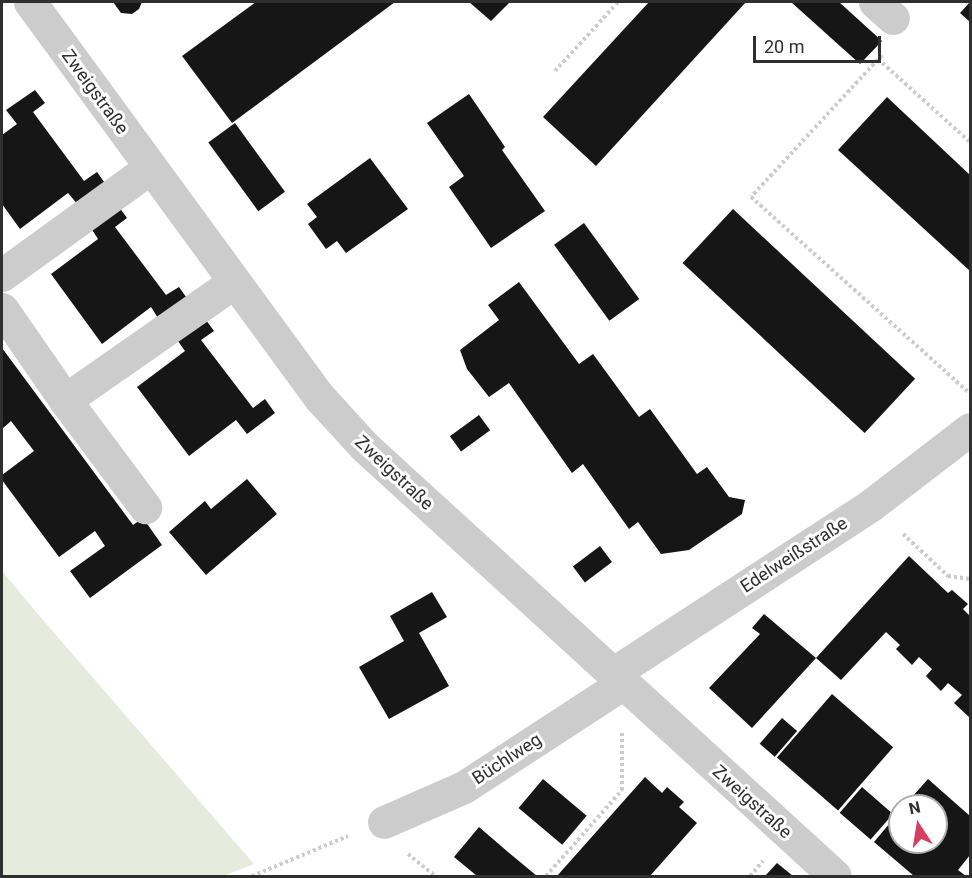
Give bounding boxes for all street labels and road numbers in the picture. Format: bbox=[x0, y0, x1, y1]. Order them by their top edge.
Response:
street label: Zweigstraße bbox=[57, 46, 133, 138]
street label: Zweigstraße bbox=[350, 431, 438, 515]
street label: Edelweißstraße bbox=[736, 512, 852, 598]
street label: Büchlweg bbox=[468, 729, 546, 789]
street label: Zweigstraße bbox=[708, 761, 796, 843]

